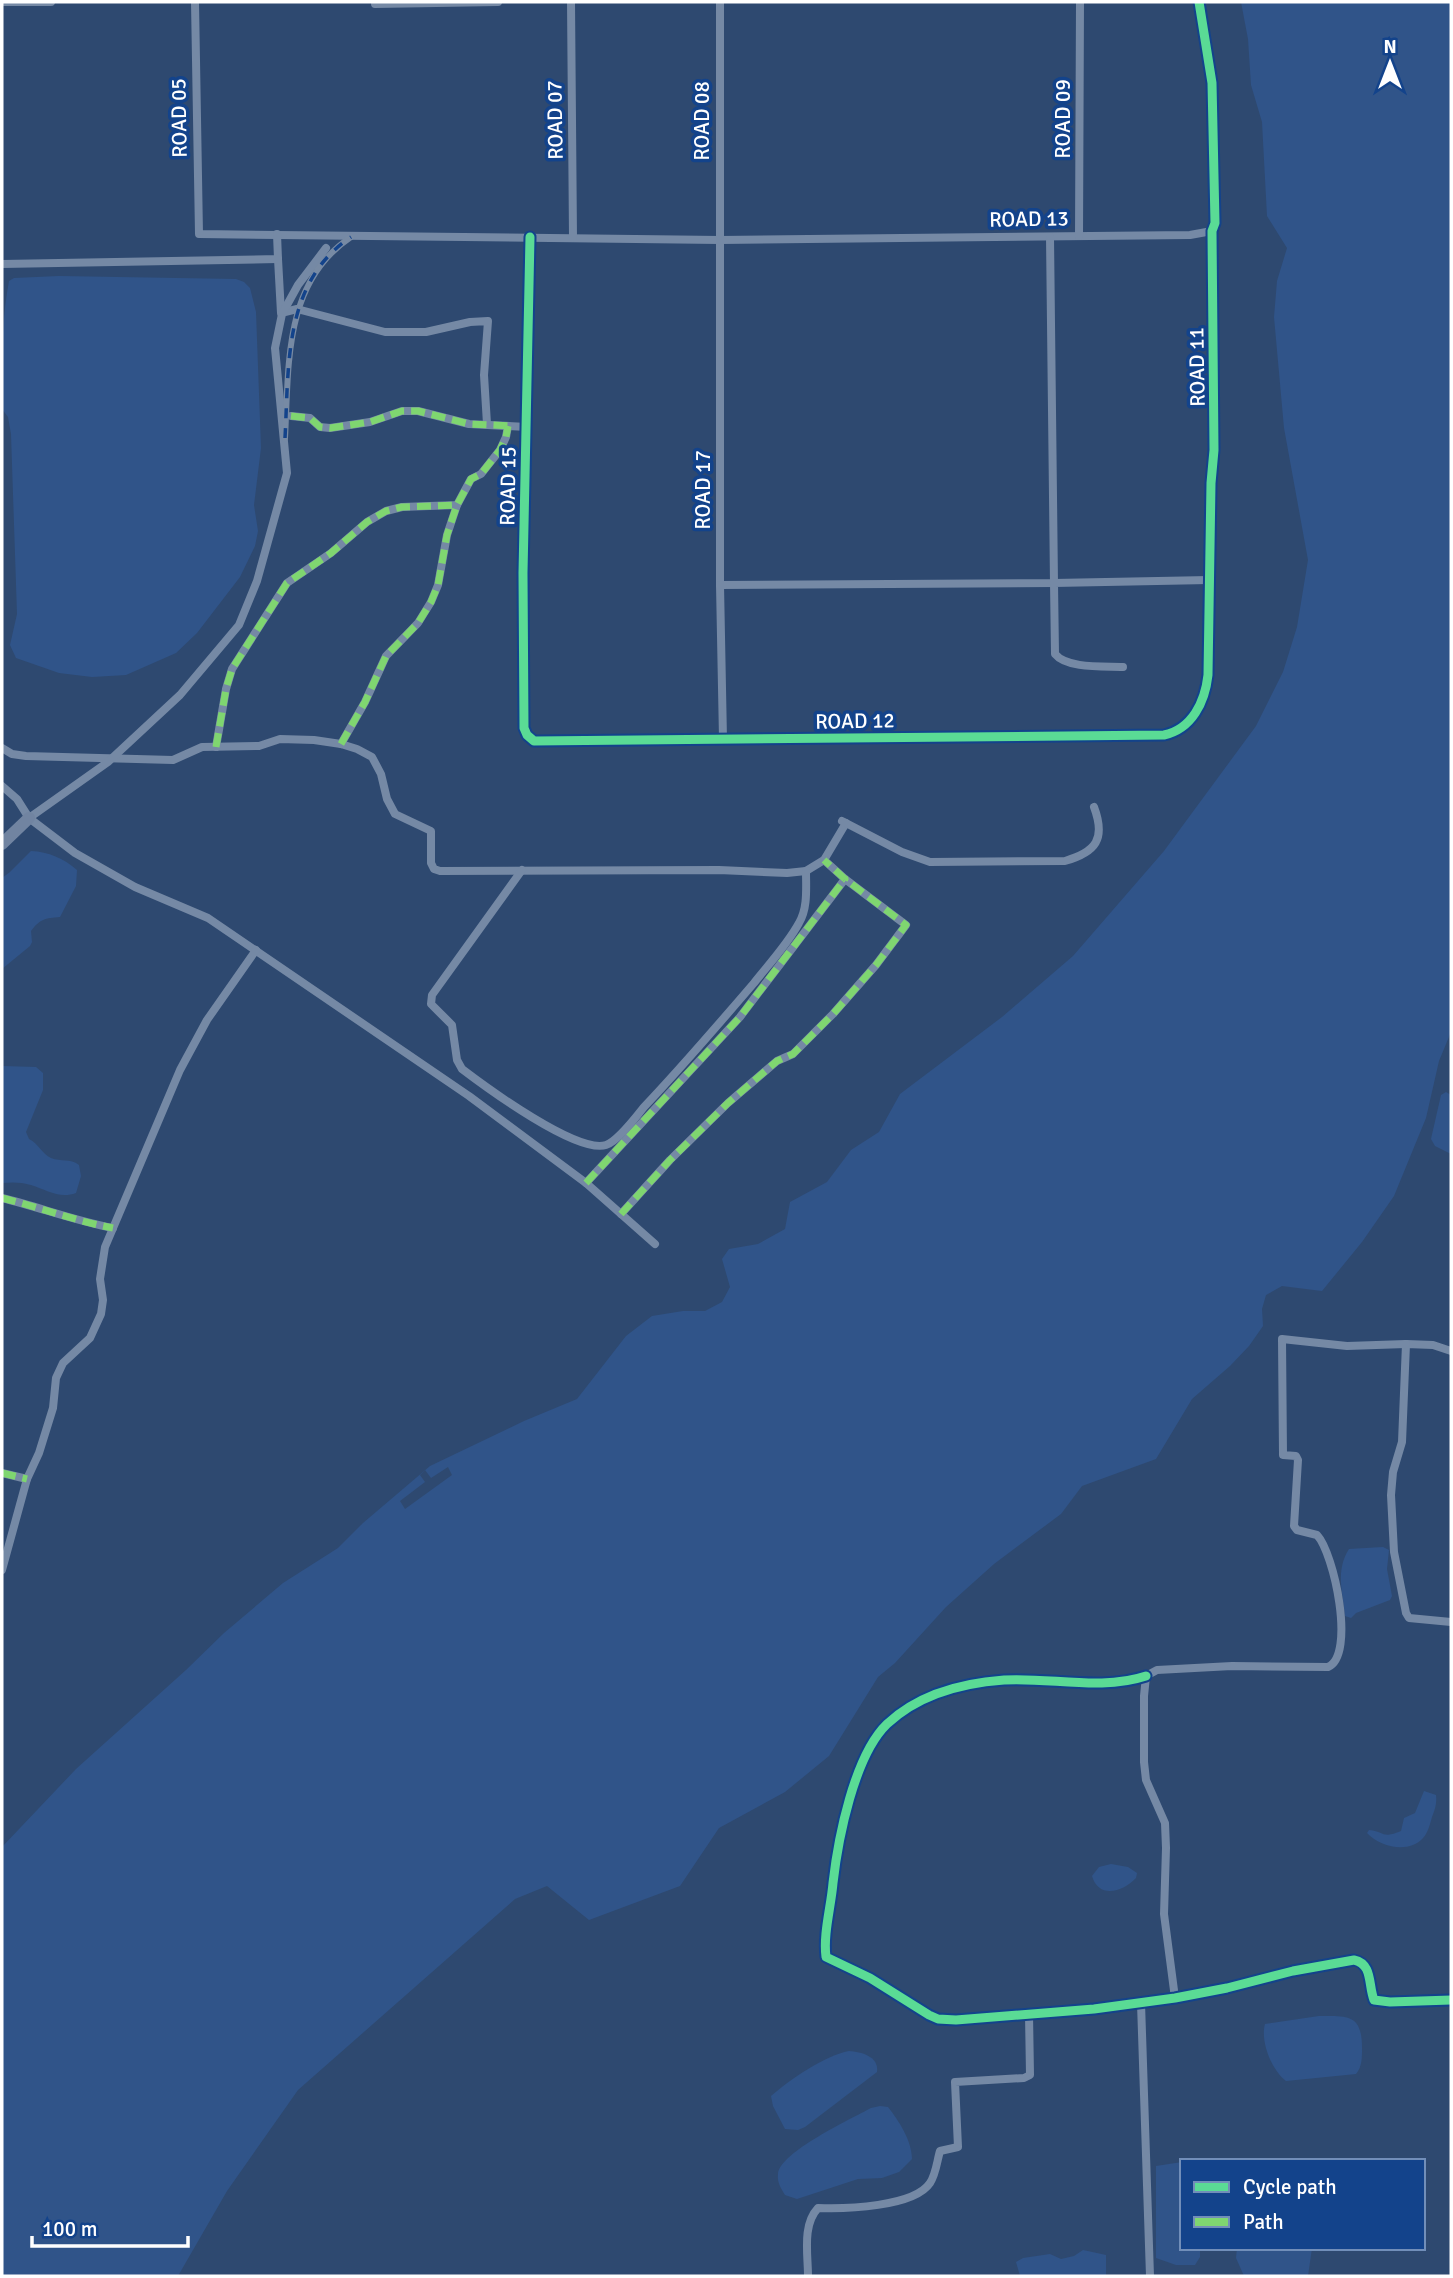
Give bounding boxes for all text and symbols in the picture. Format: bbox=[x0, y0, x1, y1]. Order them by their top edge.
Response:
north arrow bbox=[1355, 28, 1425, 98]
text: N bbox=[1383, 35, 1397, 59]
street label: ROAD 05 bbox=[165, 78, 193, 158]
street label: ROAD 09 bbox=[1050, 79, 1076, 159]
street label: ROAD 07 bbox=[541, 80, 569, 160]
street label: ROAD 08 bbox=[689, 81, 715, 161]
street label: ROAD 13 bbox=[989, 205, 1069, 233]
street label: ROAD 11 bbox=[1183, 327, 1211, 407]
street label: ROAD 15 bbox=[494, 446, 522, 526]
street label: ROAD 17 bbox=[690, 450, 716, 530]
street label: ROAD 12 bbox=[815, 707, 895, 735]
legend bbox=[1180, 2159, 1425, 2250]
text: Cycle path bbox=[1243, 2174, 1337, 2200]
scale bar bbox=[32, 2204, 187, 2248]
text: Path bbox=[1243, 2209, 1284, 2235]
text: 100 m bbox=[42, 2216, 97, 2242]

